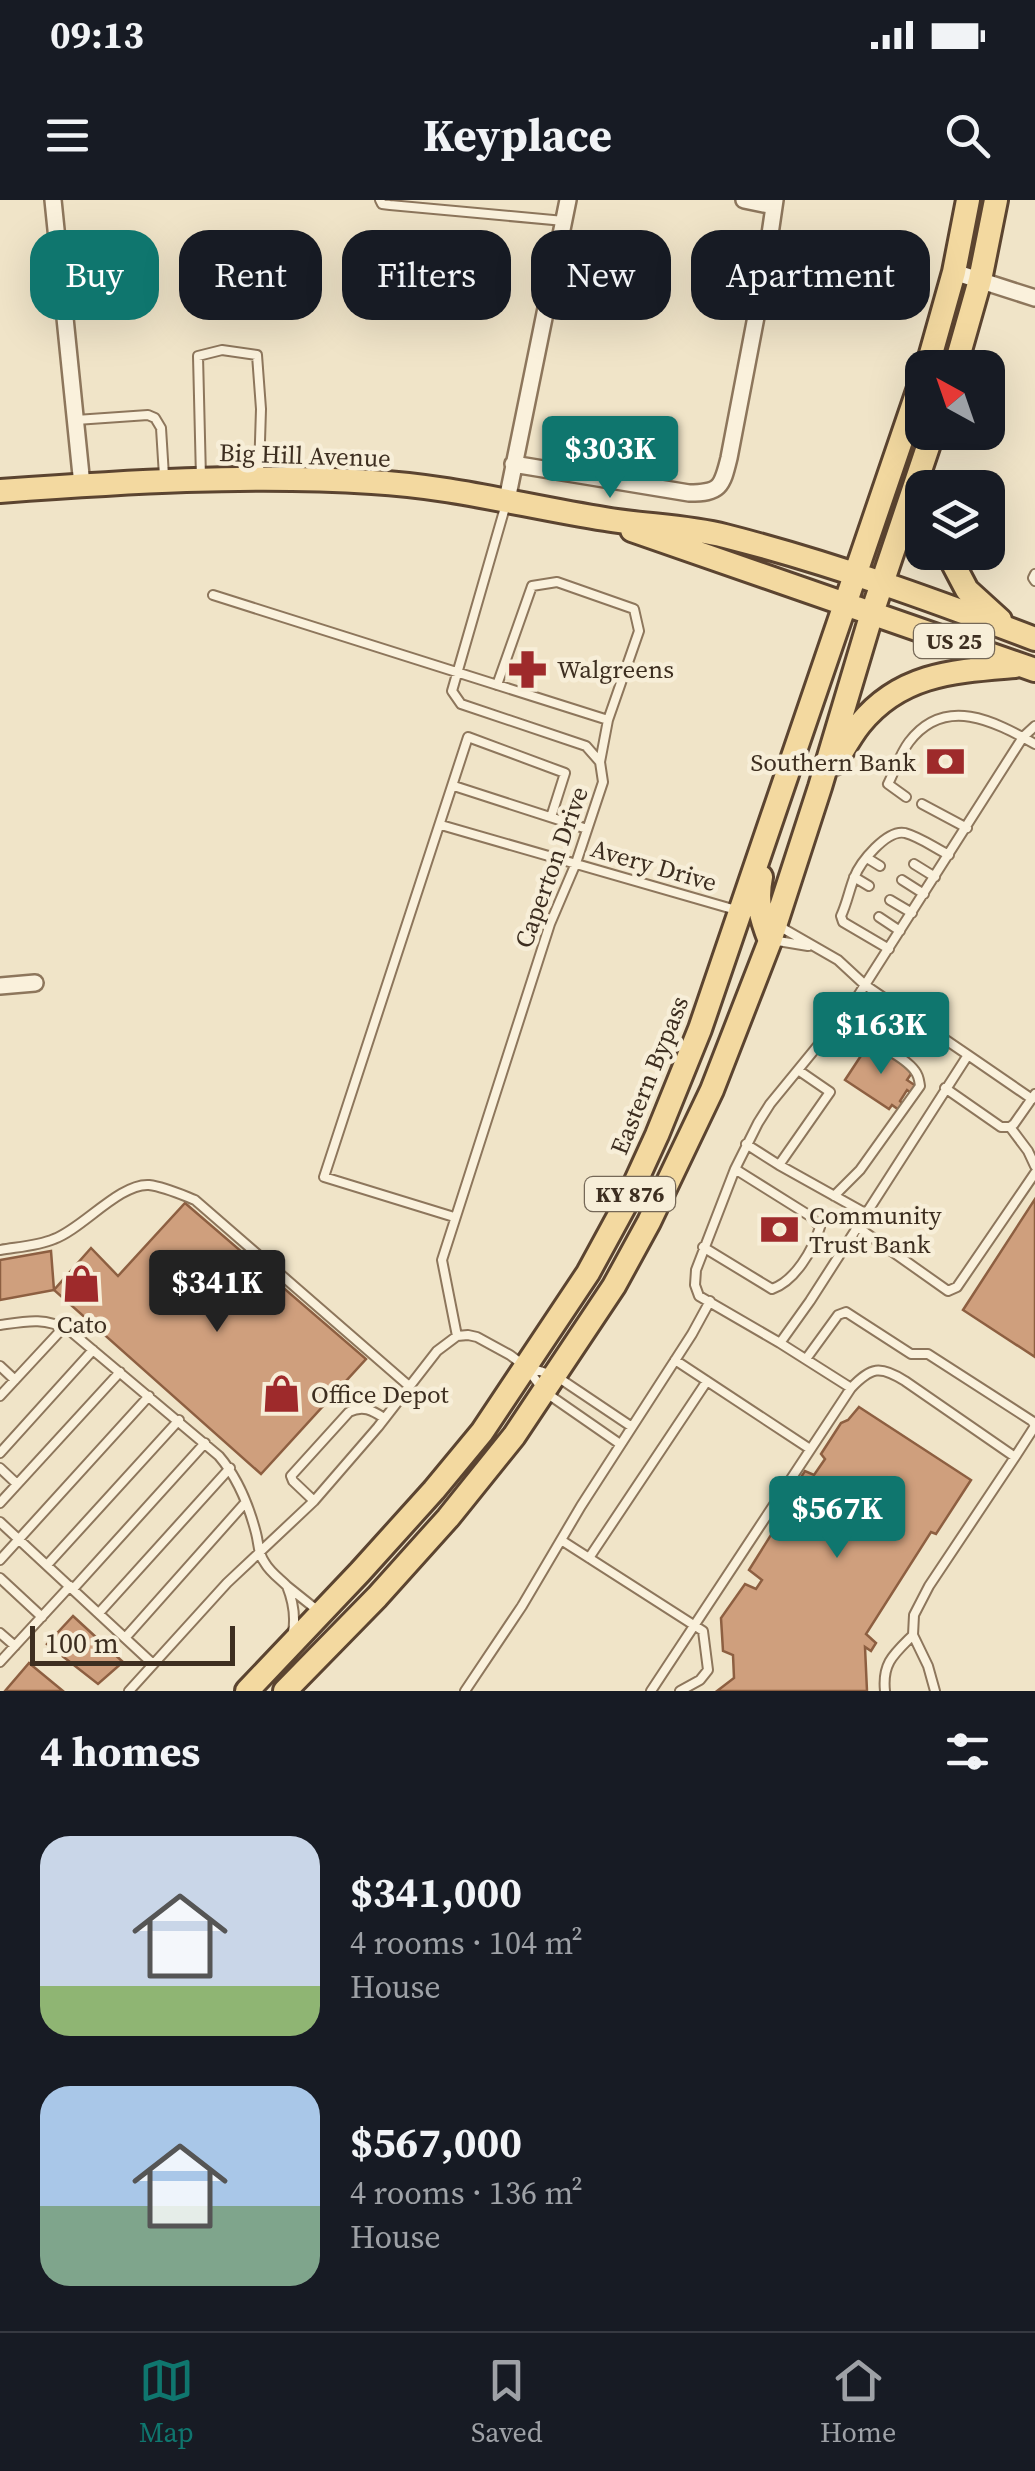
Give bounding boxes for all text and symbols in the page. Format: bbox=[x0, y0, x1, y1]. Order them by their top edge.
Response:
text: 09:13 bbox=[50, 9, 144, 61]
text: Keyplace bbox=[423, 104, 612, 166]
icon: menu bbox=[40, 108, 95, 163]
icon: search bbox=[940, 108, 995, 163]
chip: Buy bbox=[30, 230, 159, 320]
chip: Rent bbox=[179, 230, 322, 320]
chip: Filters bbox=[342, 230, 511, 320]
chip: New bbox=[531, 230, 671, 320]
chip: Apartment bbox=[691, 230, 930, 320]
north arrow bbox=[905, 350, 1005, 450]
map controls bbox=[905, 350, 1005, 570]
pin: $303K bbox=[540, 416, 680, 501]
text: $303K bbox=[564, 426, 656, 470]
street label: Big Hill Avenue bbox=[219, 435, 391, 475]
button: layers bbox=[905, 470, 1005, 570]
road number: US 25 bbox=[914, 624, 994, 658]
pharmacy icon: Walgreens bbox=[506, 648, 548, 690]
place label: Walgreens bbox=[557, 652, 674, 686]
bank icon: Southern Bank bbox=[925, 741, 967, 783]
place label: Southern Bank bbox=[751, 745, 916, 779]
street label: Caperton Drive bbox=[506, 782, 596, 952]
street label: Avery Drive bbox=[587, 831, 721, 899]
street label: Eastern Bypass bbox=[602, 991, 696, 1159]
pin: $163K bbox=[811, 992, 951, 1077]
text: $163K bbox=[835, 1002, 927, 1046]
road number: KY 876 bbox=[585, 1177, 675, 1211]
place label: Community Trust Bank bbox=[809, 1198, 942, 1261]
bank icon: Community Trust Bank bbox=[758, 1208, 800, 1250]
pin: $341K bbox=[147, 1250, 287, 1335]
text: $341K bbox=[171, 1260, 263, 1304]
shop icon: Cato bbox=[61, 1262, 103, 1304]
place label: Cato bbox=[57, 1307, 107, 1341]
shop icon: Office Depot bbox=[260, 1373, 302, 1415]
place label: Office Depot bbox=[311, 1377, 450, 1411]
pin: $567K bbox=[767, 1476, 907, 1561]
text: $567K bbox=[791, 1486, 883, 1530]
scale bar bbox=[30, 1621, 235, 1666]
text: 100 m bbox=[45, 1624, 119, 1662]
text: 4 homes bbox=[40, 1722, 200, 1780]
icon: filters bbox=[940, 1724, 995, 1779]
text: $341,000 bbox=[350, 1863, 522, 1921]
icon: home bbox=[120, 1876, 240, 1996]
text: 4 rooms · 104 m² bbox=[350, 1921, 583, 1965]
text: House bbox=[350, 1965, 441, 2009]
text: $567,000 bbox=[350, 2113, 522, 2171]
icon: home bbox=[120, 2126, 240, 2246]
text: 4 rooms · 136 m² bbox=[350, 2171, 583, 2215]
text: House bbox=[350, 2215, 441, 2259]
tab: Map bbox=[139, 2353, 194, 2451]
tab: Saved bbox=[471, 2353, 543, 2451]
tab: Home bbox=[820, 2353, 896, 2451]

